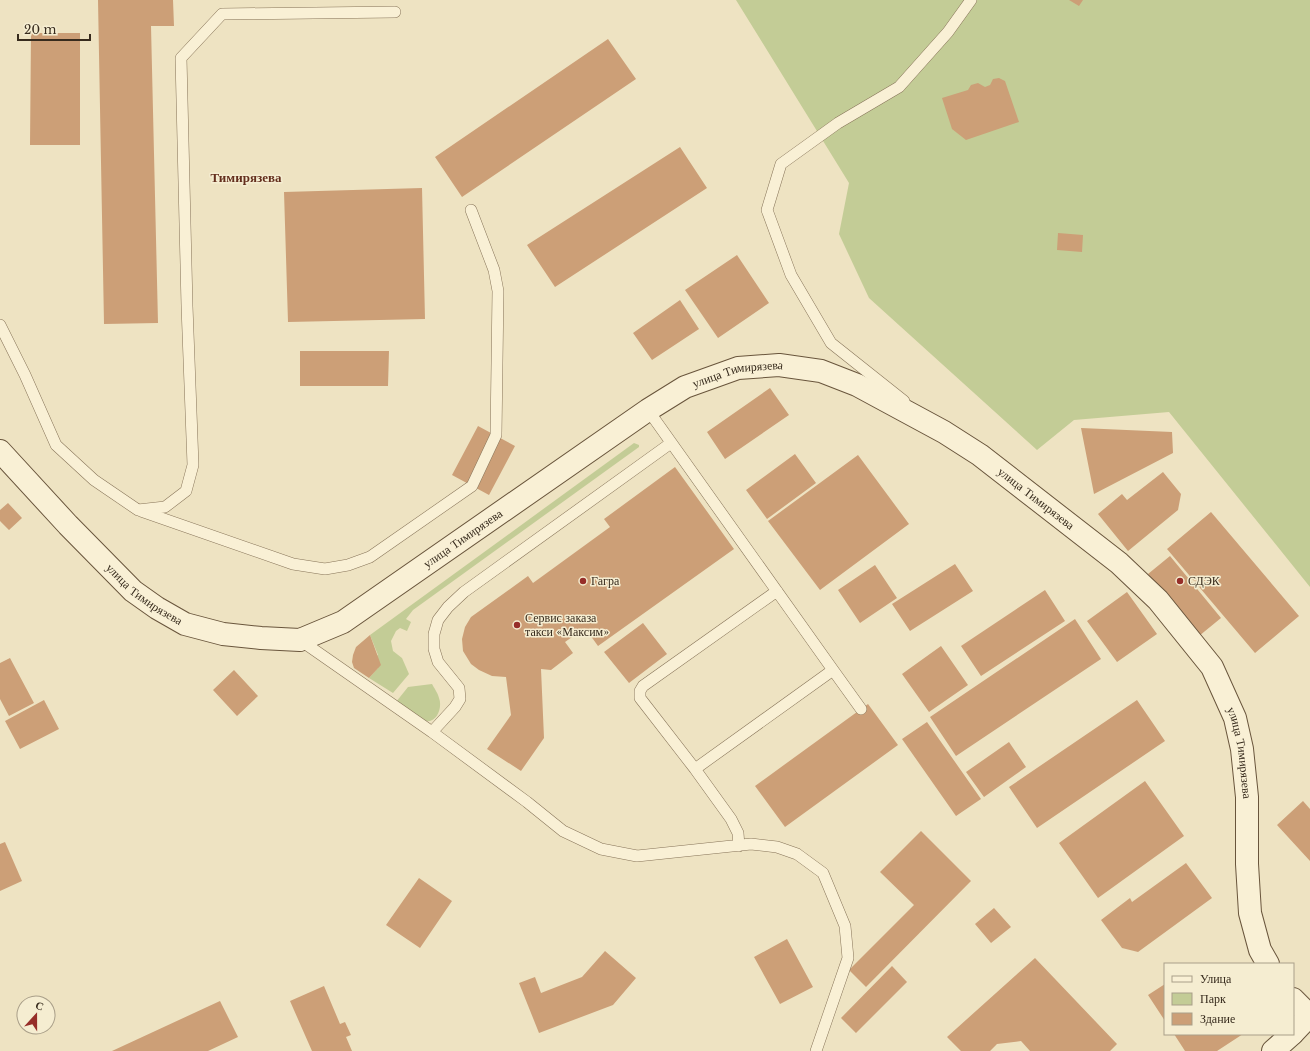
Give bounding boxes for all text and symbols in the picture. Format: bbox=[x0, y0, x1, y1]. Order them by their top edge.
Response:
scale bar bbox=[18, 16, 90, 42]
text: 20 m bbox=[24, 22, 56, 37]
district label: Тимирязева bbox=[211, 169, 282, 186]
street label: улица Тимирязева bbox=[690, 357, 785, 391]
street label: улица Тимирязева bbox=[995, 464, 1078, 533]
street label: улица Тимирязева bbox=[420, 505, 506, 571]
street label: улица Тимирязева bbox=[103, 560, 186, 628]
place label: Гагра bbox=[591, 573, 620, 588]
place label: СДЭК bbox=[1188, 573, 1221, 588]
marker: Гагра bbox=[578, 576, 588, 586]
marker: СДЭК bbox=[1175, 576, 1185, 586]
place label: Сервис заказа такси «Максим» bbox=[525, 610, 609, 639]
marker: Сервис заказа такси «Максим» bbox=[512, 620, 522, 630]
street label: улица Тимирязева bbox=[1224, 704, 1255, 800]
legend bbox=[1164, 963, 1294, 1035]
text: Улица bbox=[1200, 971, 1232, 986]
text: Парк bbox=[1200, 991, 1226, 1006]
north arrow bbox=[16, 995, 56, 1035]
text: С bbox=[33, 998, 46, 1014]
text: Здание bbox=[1200, 1011, 1235, 1026]

